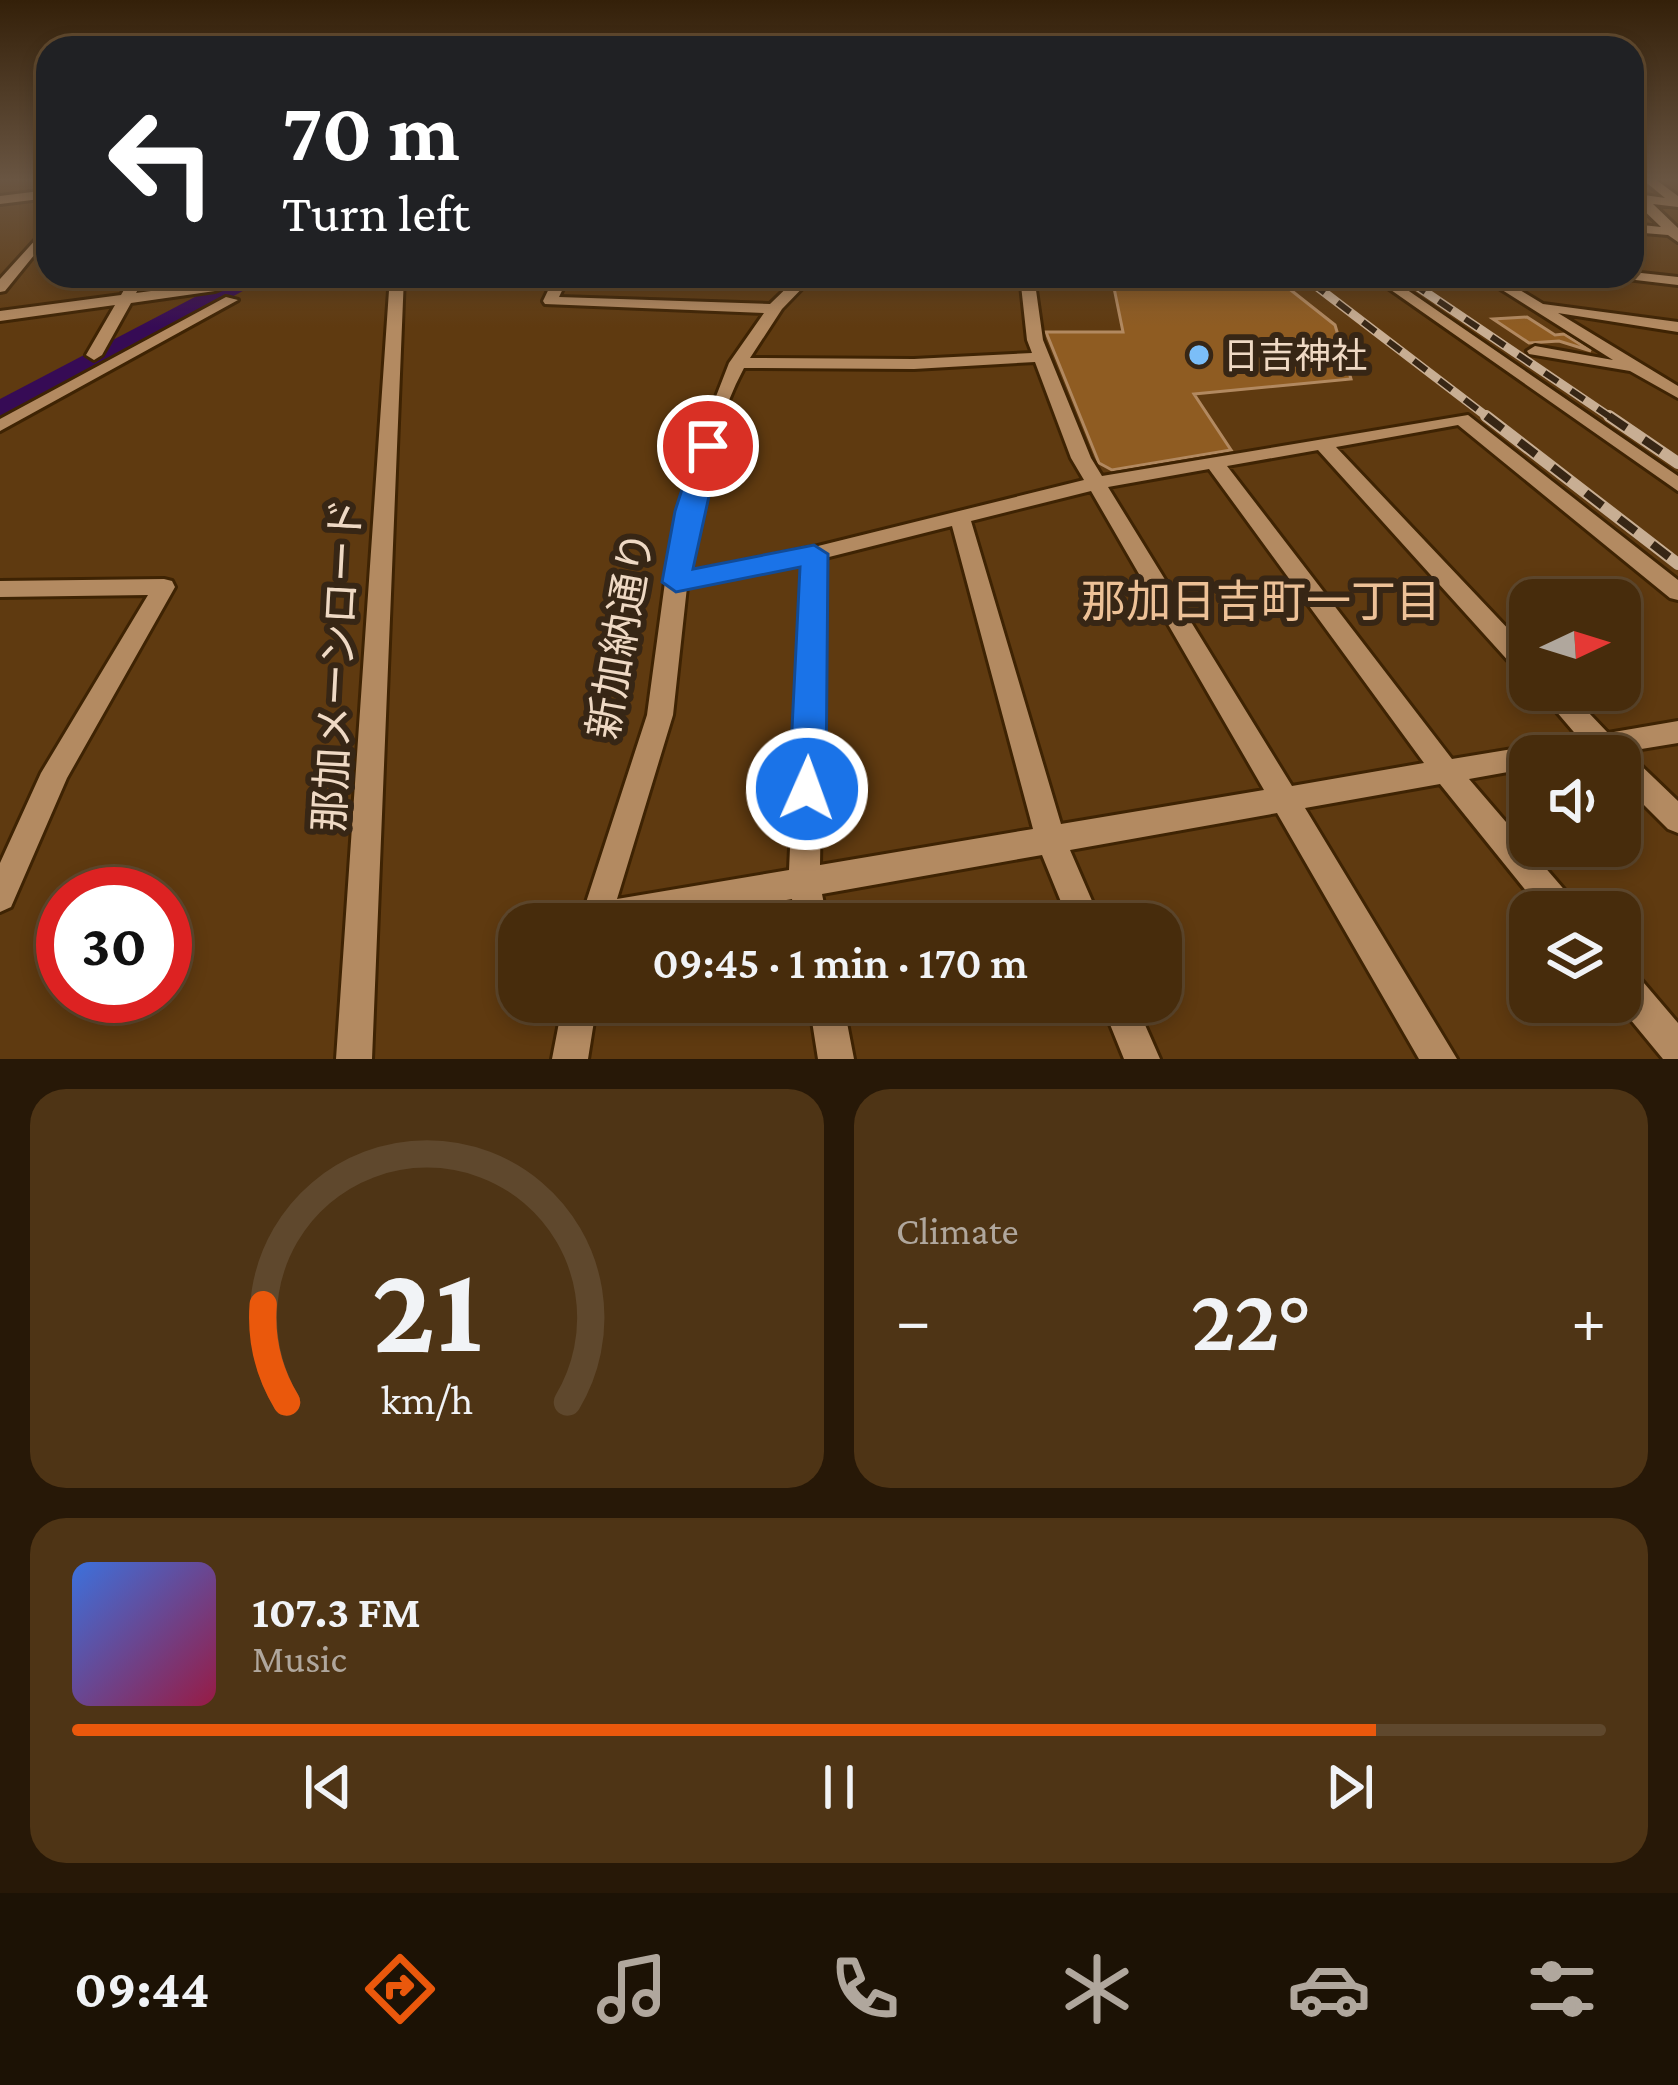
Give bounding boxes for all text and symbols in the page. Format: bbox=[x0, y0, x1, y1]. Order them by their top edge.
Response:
icon: left bbox=[84, 84, 240, 240]
text: 70 m bbox=[282, 85, 460, 178]
text: Turn left bbox=[282, 183, 470, 243]
place label: 日吉神社 bbox=[1223, 336, 1367, 376]
marker: 日吉神社 bbox=[1186, 342, 1212, 368]
pin bbox=[657, 395, 759, 497]
icon: arrive bbox=[675, 413, 741, 479]
street label: 那加メーンロード bbox=[305, 497, 370, 833]
street label: 新加納通り bbox=[579, 528, 662, 743]
district label: 那加日吉町一丁目 bbox=[1081, 577, 1441, 627]
north arrow bbox=[1509, 579, 1641, 711]
map controls bbox=[1509, 579, 1641, 1023]
position arrow bbox=[744, 726, 870, 852]
button: sound bbox=[1509, 735, 1641, 867]
speed limit sign: 30 bbox=[36, 867, 192, 1023]
button: layers bbox=[1509, 891, 1641, 1023]
text: 09:45 · 1 min · 170 m bbox=[652, 938, 1028, 988]
text: Climate bbox=[896, 1209, 1019, 1252]
text: 21 bbox=[372, 1239, 482, 1378]
text: 22° bbox=[1191, 1269, 1311, 1369]
text: − bbox=[896, 1283, 931, 1356]
text: + bbox=[1571, 1283, 1606, 1356]
text: km/h bbox=[381, 1375, 473, 1422]
text: 107.3 FM bbox=[252, 1587, 421, 1637]
text: Music bbox=[252, 1637, 347, 1680]
icon: previous bbox=[295, 1754, 361, 1820]
icon: pause bbox=[806, 1754, 872, 1820]
icon: next bbox=[1317, 1754, 1383, 1820]
icon: directions bbox=[358, 1947, 442, 2031]
icon: music bbox=[590, 1947, 674, 2031]
icon: phone bbox=[823, 1947, 907, 2031]
icon: climate bbox=[1055, 1947, 1139, 2031]
icon: car bbox=[1287, 1947, 1371, 2031]
icon: filters bbox=[1520, 1947, 1604, 2031]
text: 09:44 bbox=[74, 1959, 210, 2019]

